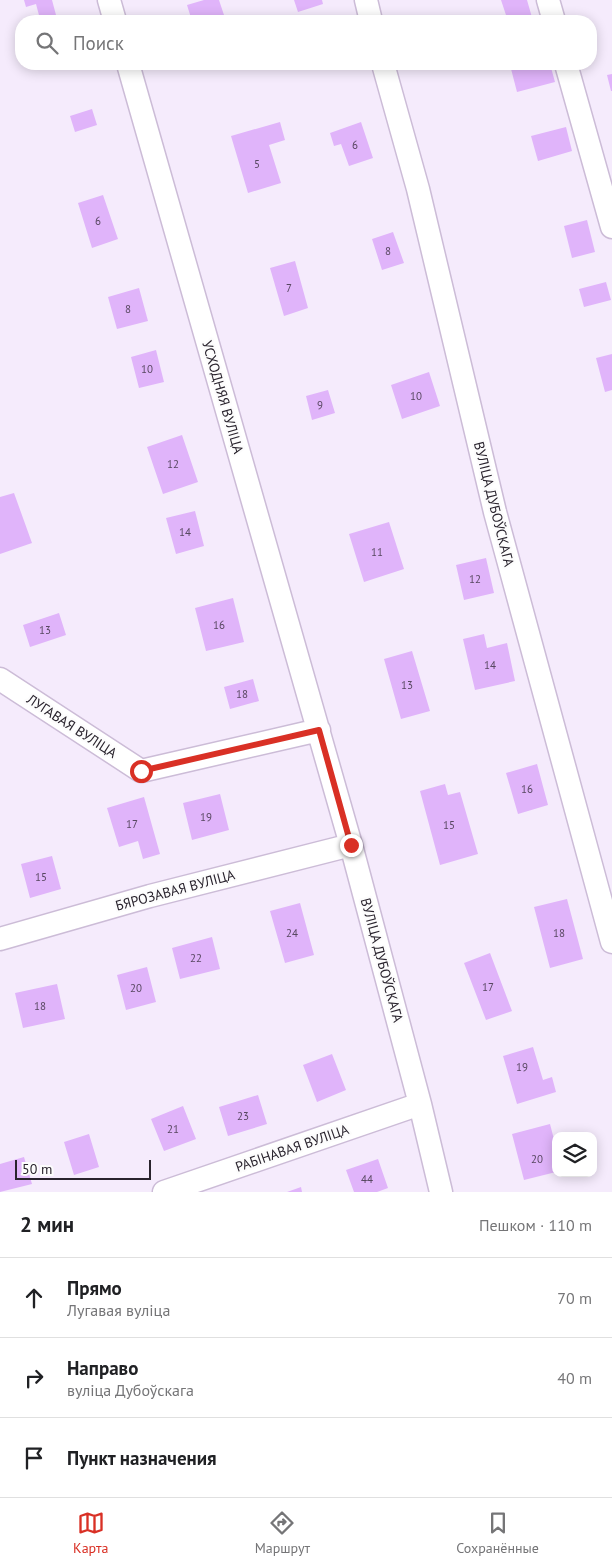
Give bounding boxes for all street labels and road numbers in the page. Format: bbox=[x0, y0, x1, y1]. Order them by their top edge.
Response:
street label: УСХОДНЯЯ ВУЛІЦА bbox=[198, 338, 248, 456]
street label: ВУЛІЦА ДУБОЎСКАГА bbox=[470, 440, 518, 569]
street label: ЛУГАВАЯ ВУЛІЦА bbox=[23, 690, 121, 762]
street label: БЯРОЗАВАЯ ВУЛІЦА bbox=[113, 865, 237, 915]
street label: ВУЛІЦА ДУБОЎСКАГА bbox=[357, 896, 407, 1025]
street label: РАБІНАВАЯ ВУЛІЦА bbox=[233, 1120, 352, 1176]

